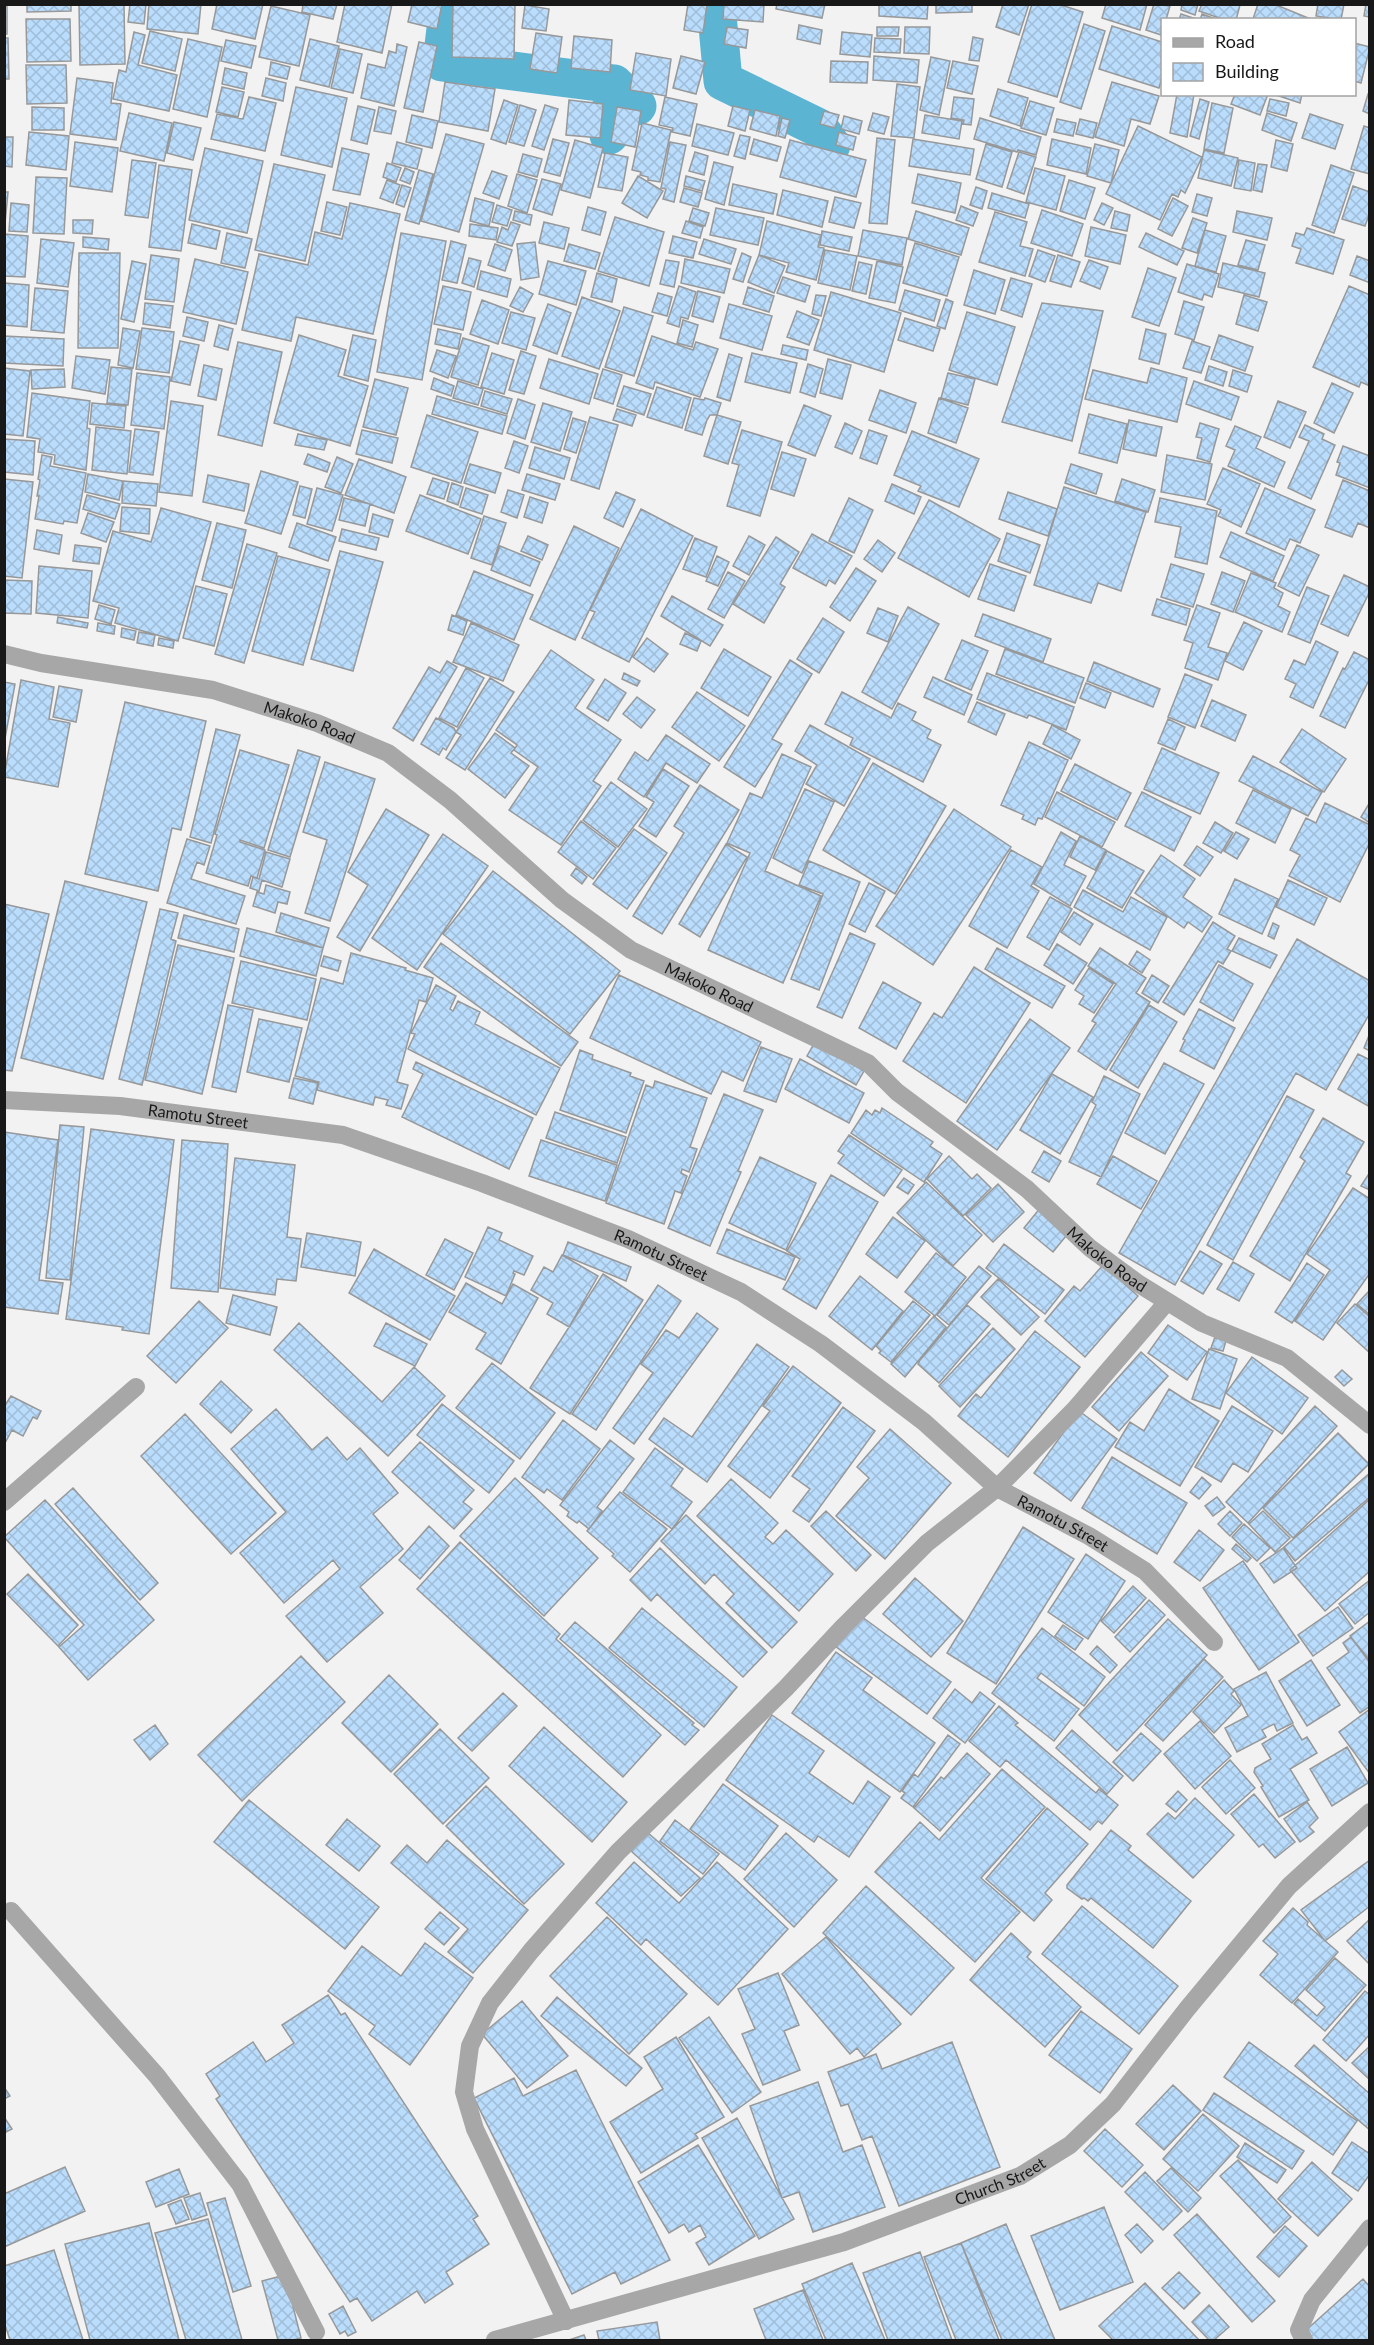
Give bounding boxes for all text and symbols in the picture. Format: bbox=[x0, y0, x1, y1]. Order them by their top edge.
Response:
legend bbox=[1161, 18, 1356, 96]
text: Road bbox=[1215, 30, 1255, 52]
text: Building bbox=[1215, 60, 1279, 82]
street label: Makoko Road bbox=[262, 697, 358, 747]
street label: Makoko Road bbox=[662, 958, 757, 1016]
street label: Ramotu Street bbox=[147, 1100, 250, 1132]
street label: Makoko Road bbox=[1064, 1222, 1151, 1296]
street label: Ramotu Street bbox=[612, 1225, 711, 1284]
street label: Ramotu Street bbox=[1014, 1490, 1113, 1555]
street label: Church Street bbox=[952, 2153, 1049, 2209]

